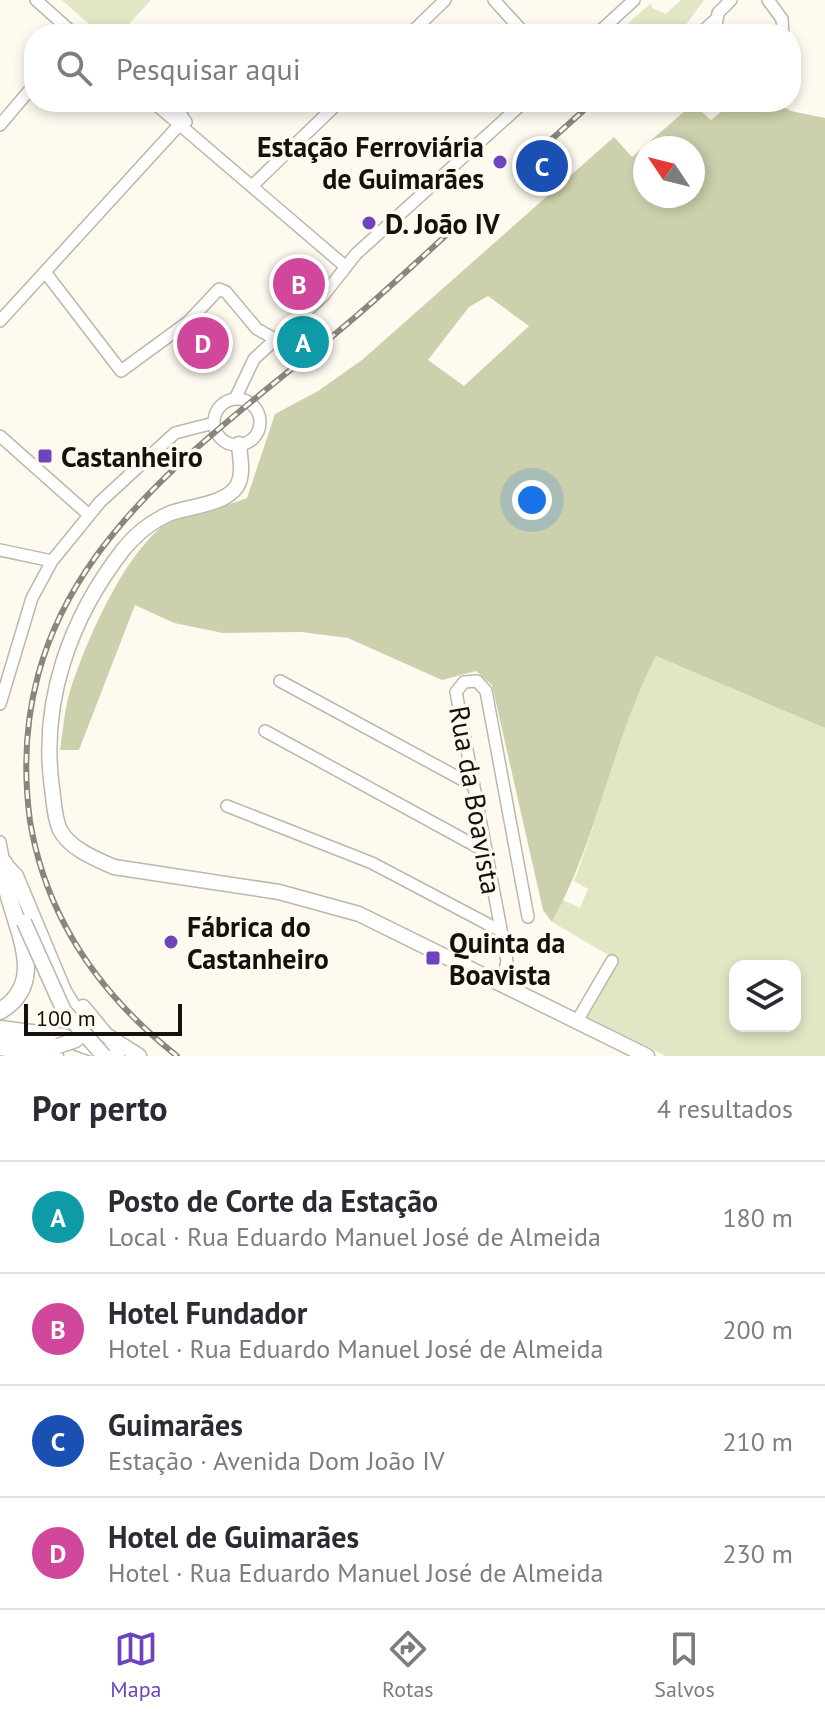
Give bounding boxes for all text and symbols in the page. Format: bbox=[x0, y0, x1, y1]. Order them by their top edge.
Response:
search box bbox=[24, 24, 801, 112]
icon: search bbox=[52, 46, 96, 90]
text: Pesquisar aqui bbox=[116, 49, 301, 88]
place label: Estação Ferroviária de Guimarães bbox=[257, 128, 484, 197]
pin: C bbox=[516, 136, 568, 196]
north arrow bbox=[633, 136, 705, 208]
marker: Estação Ferroviária de Guimarães bbox=[491, 153, 509, 171]
place label: D. João IV bbox=[385, 205, 501, 242]
marker: D. João IV bbox=[360, 214, 378, 232]
pin: B bbox=[273, 254, 325, 314]
pin: A bbox=[277, 312, 329, 372]
pin: D bbox=[177, 313, 229, 373]
place label: Castanheiro bbox=[61, 438, 203, 475]
marker: Castanheiro bbox=[36, 447, 54, 465]
your location bbox=[512, 480, 552, 520]
street label: Rua da Boavista bbox=[441, 703, 511, 897]
place label: Fábrica do Castanheiro bbox=[187, 908, 329, 977]
place label: Quinta da Boavista bbox=[449, 924, 565, 993]
marker: Fábrica do Castanheiro bbox=[162, 933, 180, 951]
marker: Quinta da Boavista bbox=[424, 949, 442, 967]
map controls bbox=[729, 960, 801, 1032]
button: layers bbox=[729, 960, 801, 1032]
scale bar bbox=[24, 1000, 182, 1036]
text: 100 m bbox=[36, 1004, 96, 1032]
text: Por perto bbox=[32, 1086, 168, 1130]
text: 4 resultados bbox=[657, 1092, 793, 1125]
text: Posto de Corte da Estação bbox=[108, 1181, 438, 1220]
text: A bbox=[50, 1201, 66, 1234]
text: 180 m bbox=[722, 1201, 793, 1234]
text: Local · Rua Eduardo Manuel José de Almeida bbox=[108, 1220, 601, 1253]
text: Hotel Fundador bbox=[108, 1293, 307, 1332]
text: B bbox=[50, 1313, 66, 1346]
text: 200 m bbox=[722, 1313, 793, 1346]
text: Hotel · Rua Eduardo Manuel José de Almeida bbox=[108, 1332, 603, 1365]
text: Guimarães bbox=[108, 1405, 243, 1444]
text: C bbox=[51, 1425, 65, 1458]
text: 210 m bbox=[722, 1425, 793, 1458]
text: Estação · Avenida Dom João IV bbox=[108, 1444, 445, 1477]
text: Hotel de Guimarães bbox=[108, 1517, 359, 1556]
text: D bbox=[50, 1537, 66, 1570]
text: 230 m bbox=[722, 1537, 793, 1570]
text: Hotel · Rua Eduardo Manuel José de Almeida bbox=[108, 1556, 603, 1589]
tab: Mapa bbox=[110, 1627, 161, 1703]
tab: Rotas bbox=[382, 1627, 434, 1703]
tab: Salvos bbox=[654, 1627, 715, 1703]

